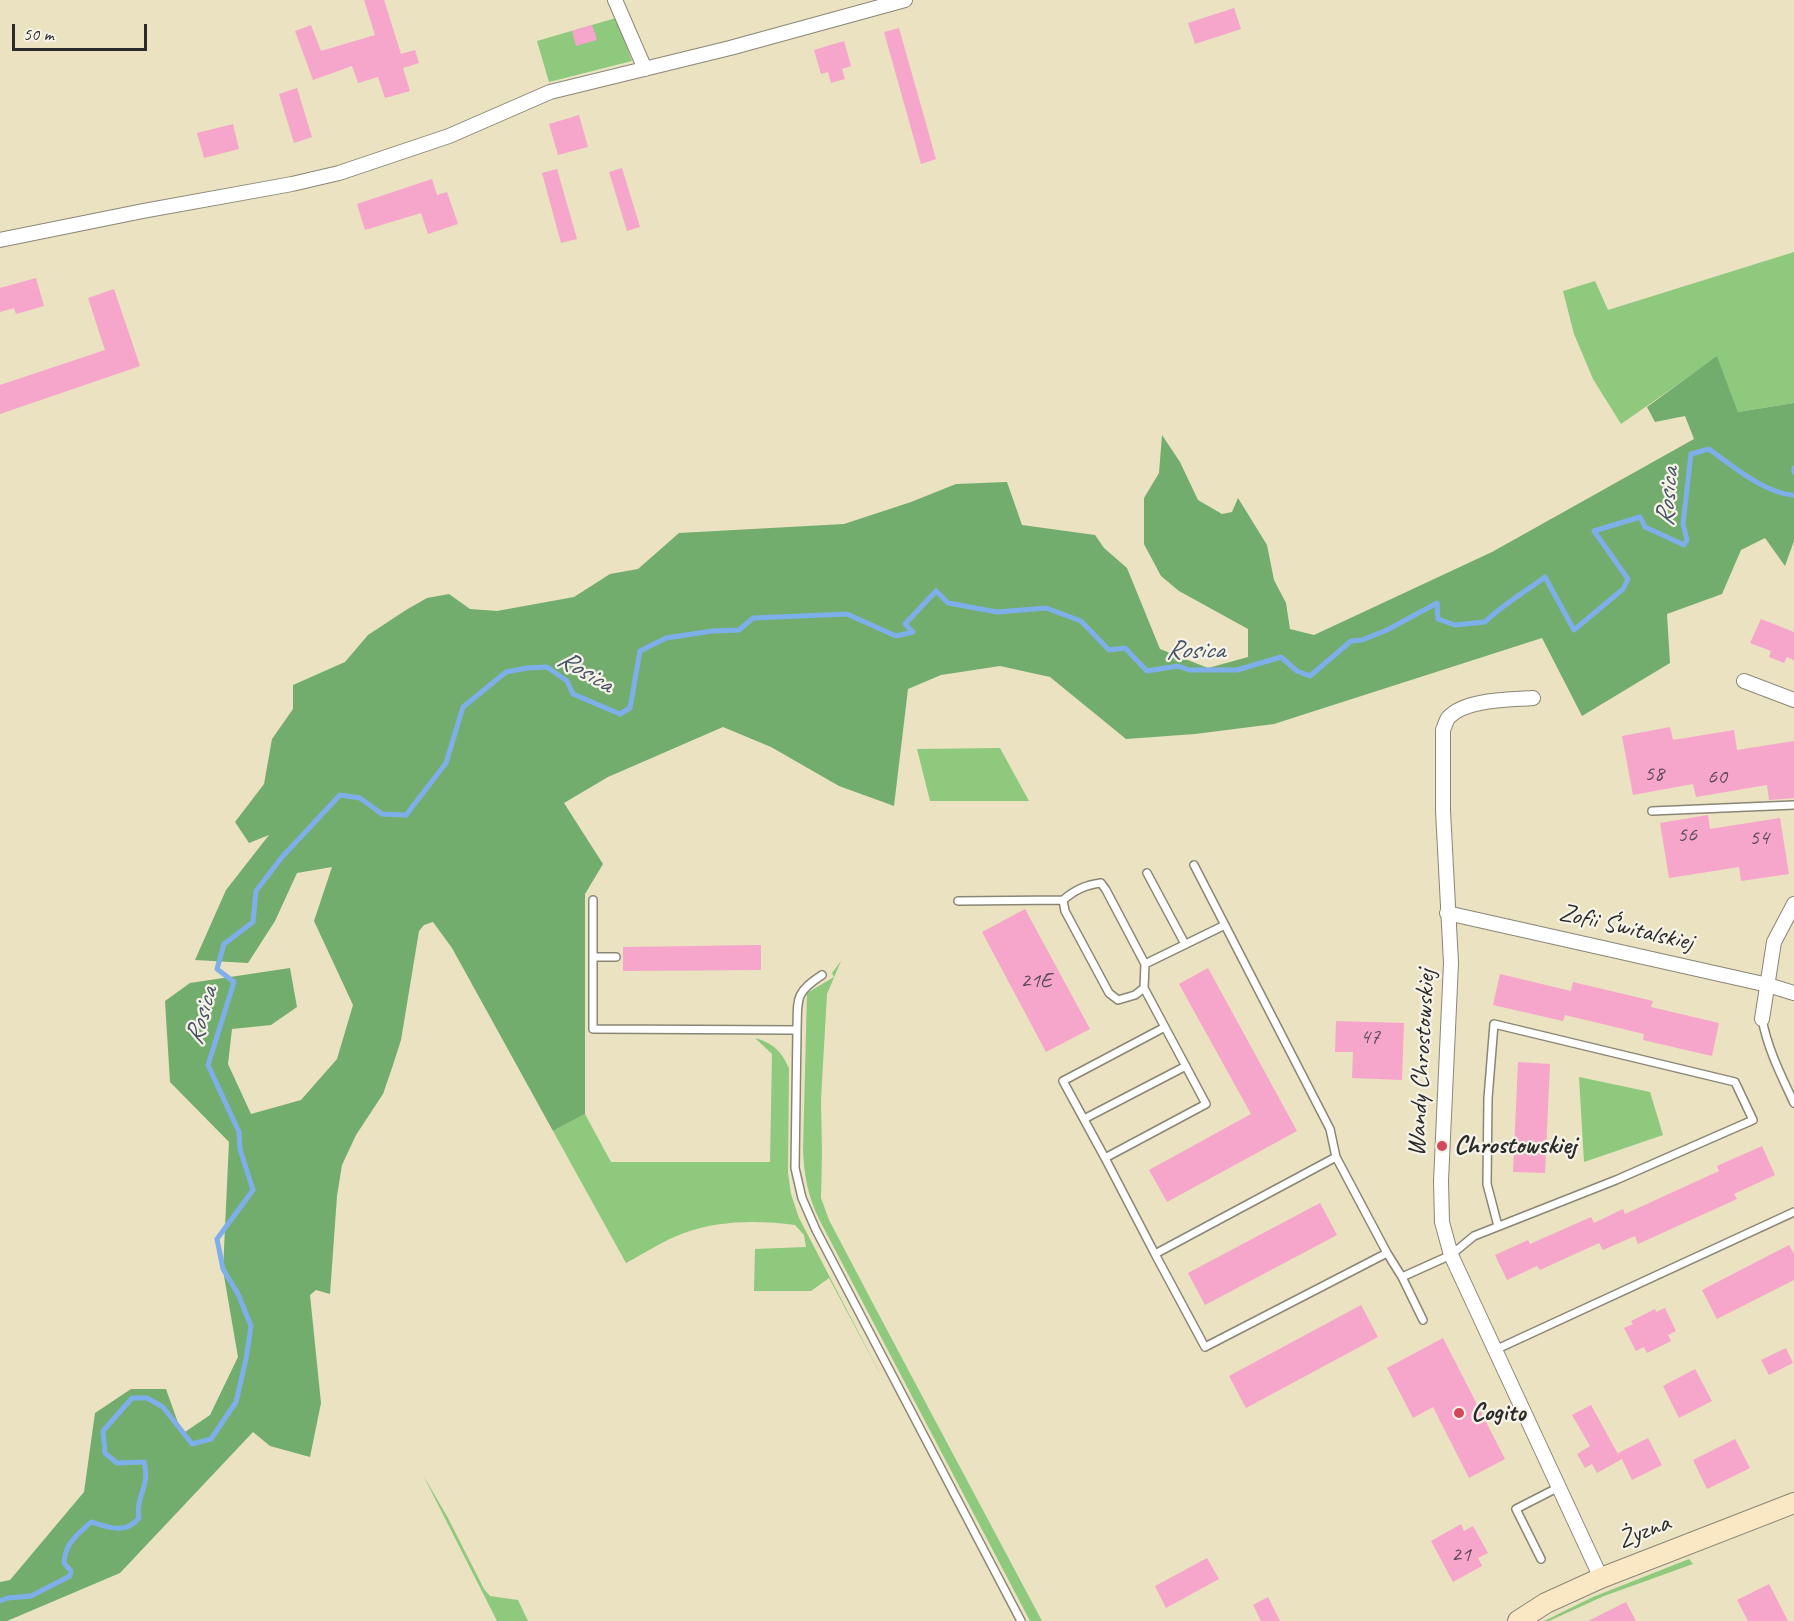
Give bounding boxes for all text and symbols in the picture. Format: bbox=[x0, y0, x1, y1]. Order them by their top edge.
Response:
scale bar bbox=[15, 12, 150, 50]
text: 50 m bbox=[23, 23, 54, 45]
water label: Rosica bbox=[1649, 466, 1687, 528]
water label: Rosica bbox=[1166, 635, 1224, 667]
water label: Rosica bbox=[552, 643, 618, 701]
house number: 58 bbox=[1644, 761, 1664, 787]
house number: 60 bbox=[1707, 764, 1727, 790]
house number: 56 bbox=[1677, 822, 1697, 848]
house number: 54 bbox=[1749, 825, 1769, 851]
street label: Zofii Świtalskiej bbox=[1556, 897, 1696, 959]
house number: 21E bbox=[1020, 968, 1052, 994]
street label: Wandy Chrostowskiej bbox=[1402, 969, 1442, 1157]
water label: Rosica bbox=[178, 983, 226, 1049]
house number: 47 bbox=[1360, 1024, 1380, 1050]
place label: Chrostowskiej bbox=[1454, 1130, 1576, 1162]
marker: Chrostowskiej bbox=[1435, 1139, 1449, 1153]
place label: Cogito bbox=[1471, 1397, 1525, 1429]
marker: Cogito bbox=[1452, 1406, 1466, 1420]
street label: Żyzna bbox=[1613, 1508, 1675, 1556]
house number: 21 bbox=[1451, 1542, 1471, 1568]

